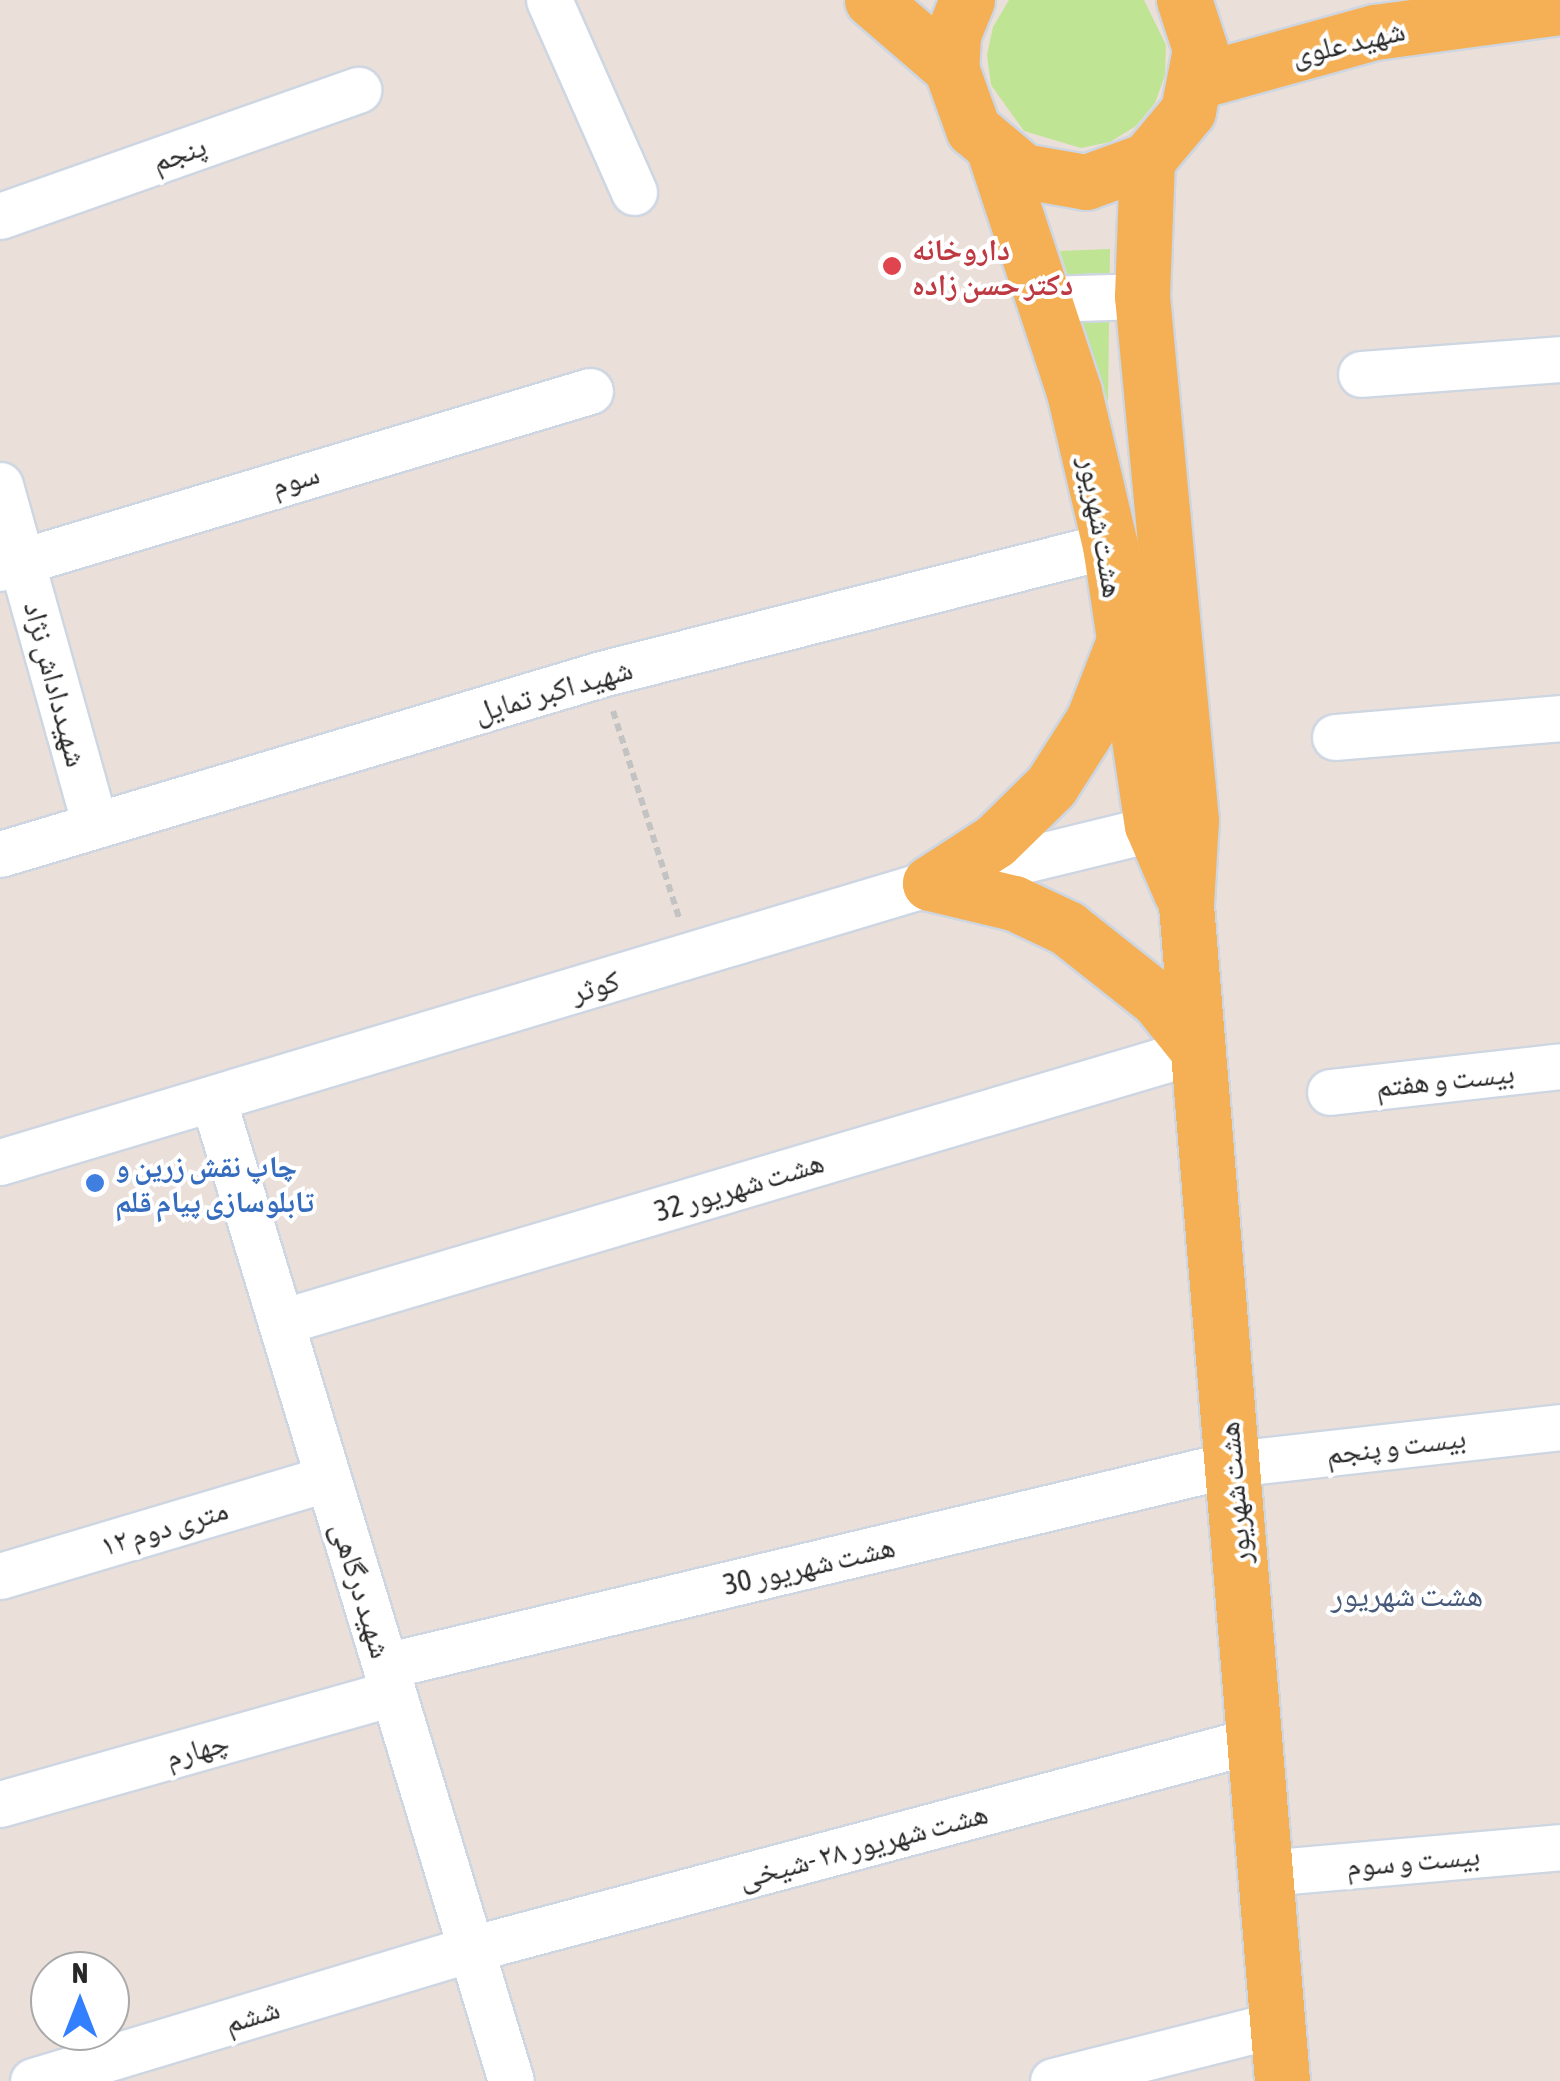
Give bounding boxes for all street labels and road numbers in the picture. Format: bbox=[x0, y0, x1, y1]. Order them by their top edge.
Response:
street label: شهید علوی bbox=[1288, 11, 1408, 73]
street label: پنجم bbox=[147, 127, 211, 179]
street label: هشت شهریور bbox=[1072, 453, 1132, 601]
street label: سوم bbox=[267, 455, 323, 503]
street label: شهیدداداش نژاد bbox=[17, 597, 95, 771]
street label: شهید اکبر تمایل bbox=[470, 650, 636, 730]
street label: کوثر bbox=[567, 962, 623, 1010]
street label: بیست و هفتم bbox=[1374, 1054, 1516, 1104]
street label: هشت شهریور 32 bbox=[650, 1143, 828, 1229]
street label: بیست و پنجم bbox=[1324, 1419, 1468, 1471]
street label: هشت شهریور bbox=[1210, 1420, 1258, 1566]
street label: ۱۲ متری دوم bbox=[96, 1491, 232, 1563]
street label: شهید درگاهی bbox=[324, 1518, 400, 1662]
street label: هشت شهریور 30 bbox=[720, 1528, 898, 1602]
street label: چهارم bbox=[161, 1723, 233, 1775]
street label: هشت شهریور ۲۸ -شیخی bbox=[734, 1794, 992, 1896]
street label: بیست و سوم bbox=[1345, 1836, 1481, 1884]
street label: ششم bbox=[220, 1990, 284, 2040]

